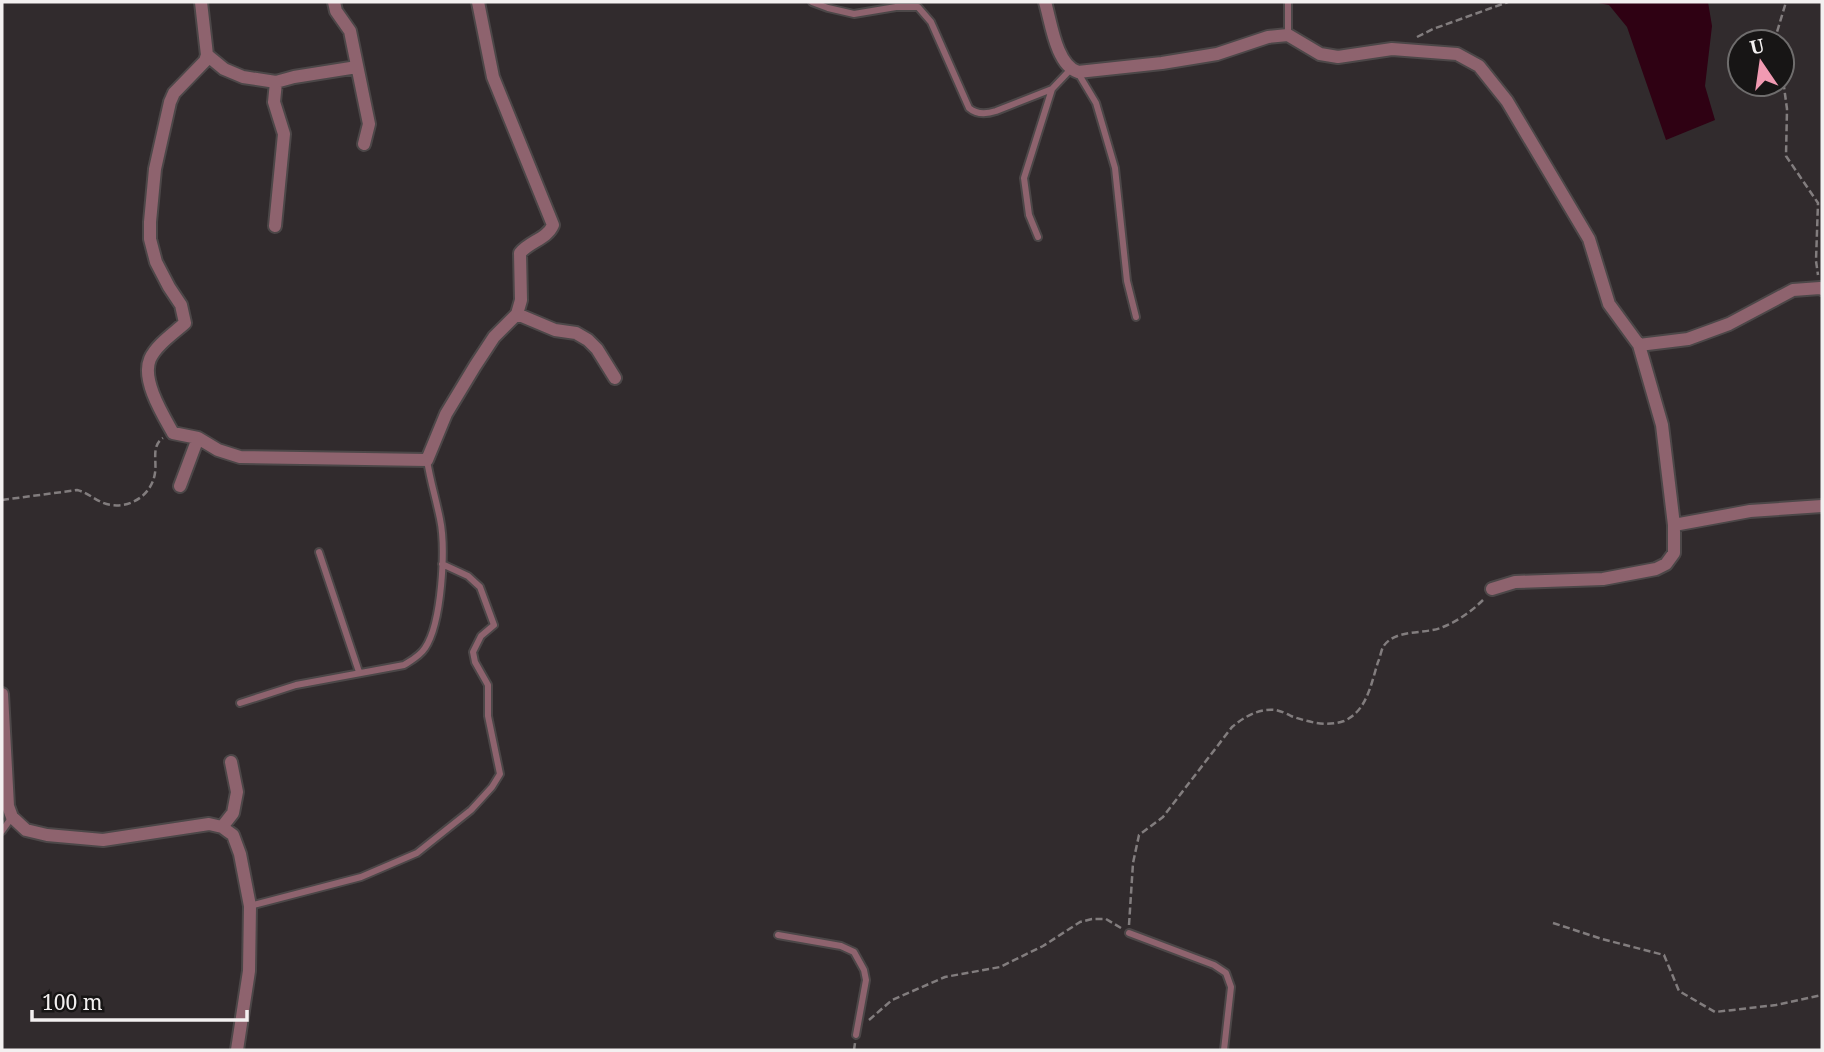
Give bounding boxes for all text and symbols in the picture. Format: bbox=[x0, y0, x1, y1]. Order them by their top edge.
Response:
north arrow bbox=[1726, 28, 1796, 98]
text: U bbox=[1747, 32, 1767, 61]
scale bar bbox=[32, 978, 247, 1022]
text: 100 m bbox=[42, 988, 103, 1016]

